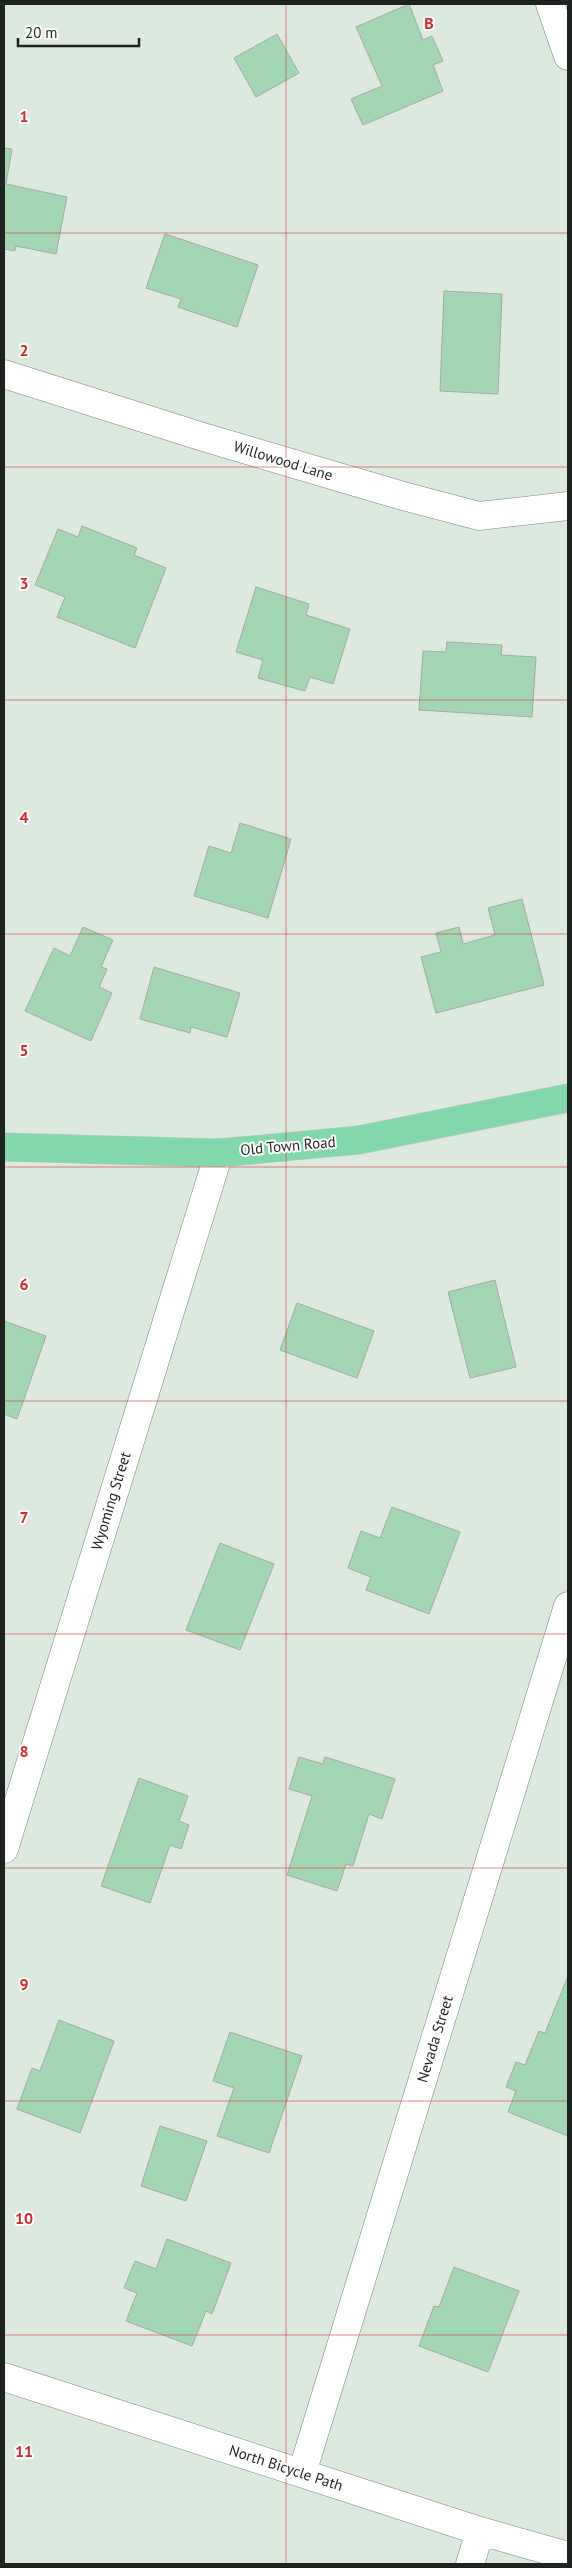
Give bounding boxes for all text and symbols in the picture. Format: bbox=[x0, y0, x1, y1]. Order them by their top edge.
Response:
text: B bbox=[424, 13, 434, 33]
scale bar bbox=[18, 15, 139, 47]
text: 20 m bbox=[25, 23, 58, 42]
text: 1 bbox=[19, 106, 29, 126]
text: 2 bbox=[19, 340, 29, 360]
street label: Willowood Lane bbox=[231, 436, 335, 485]
text: 3 bbox=[19, 573, 29, 593]
text: 4 bbox=[19, 807, 29, 827]
text: 5 bbox=[19, 1040, 29, 1060]
street label: Old Town Road bbox=[240, 1132, 336, 1159]
text: 6 bbox=[19, 1274, 29, 1294]
street label: Wyoming Street bbox=[87, 1449, 134, 1552]
text: 7 bbox=[19, 1507, 29, 1527]
text: 8 bbox=[19, 1741, 29, 1761]
text: 9 bbox=[19, 1974, 29, 1994]
street label: Nevada Street bbox=[412, 1993, 457, 2085]
text: 10 bbox=[15, 2208, 33, 2228]
street label: North Bicycle Path bbox=[227, 2440, 345, 2495]
text: 11 bbox=[15, 2441, 33, 2461]

